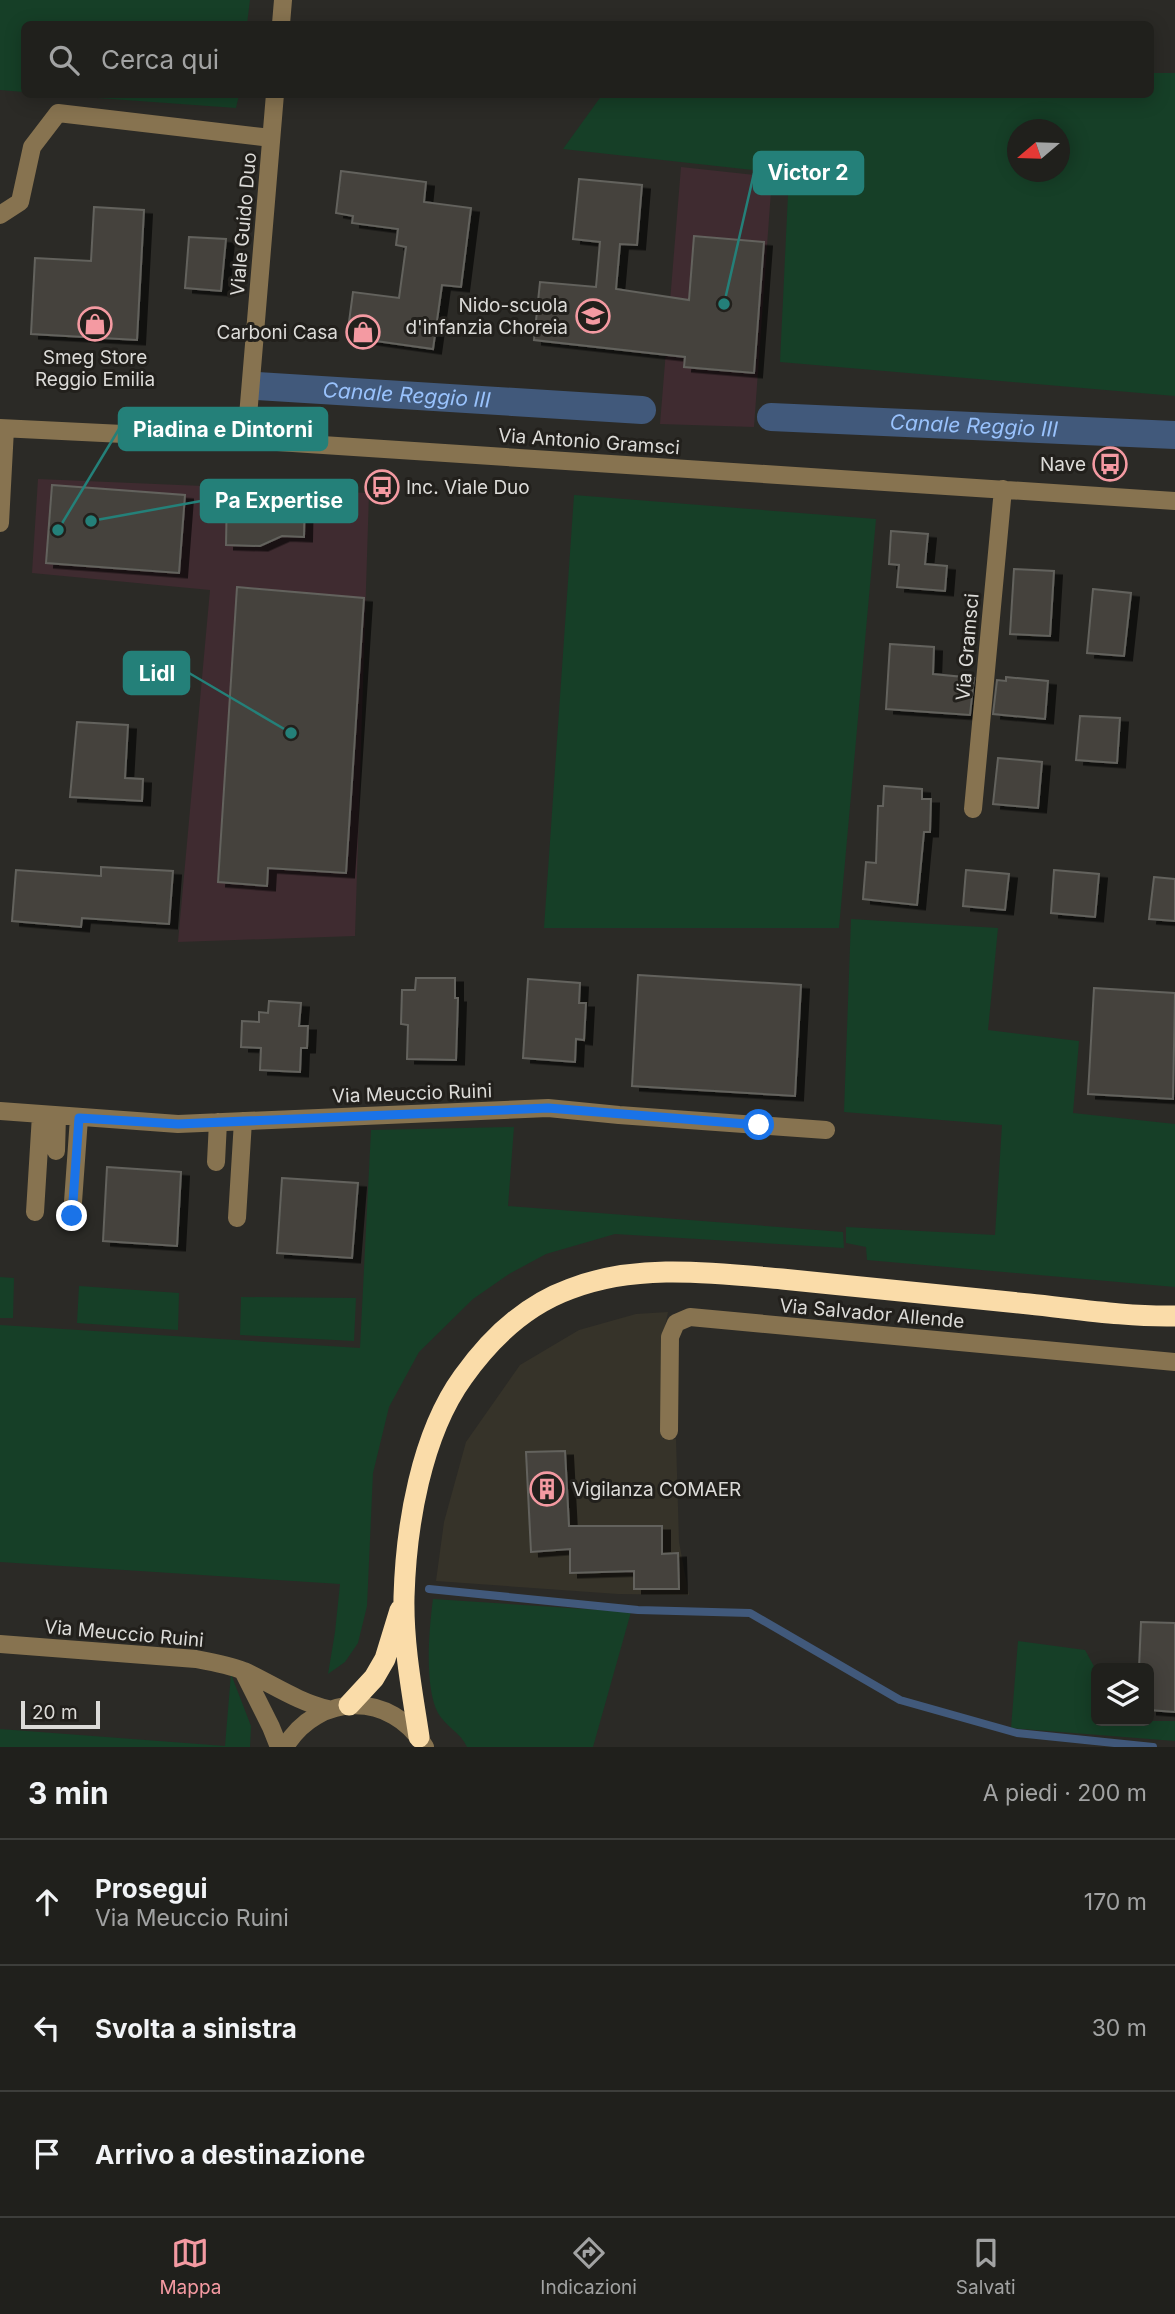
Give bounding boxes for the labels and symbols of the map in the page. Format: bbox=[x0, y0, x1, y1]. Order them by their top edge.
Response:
north arrow bbox=[1007, 119, 1070, 182]
street label: Viale Guido Duo bbox=[226, 151, 261, 297]
callout: Victor 2 bbox=[754, 152, 863, 194]
text: Victor 2 bbox=[768, 160, 848, 185]
place label: Nido-scuola d'infanzia Choreia bbox=[405, 294, 568, 339]
school or university icon: Nido-scuola d'infanzia Choreia bbox=[574, 297, 612, 335]
shop icon: Smeg Store Reggio Emilia bbox=[76, 305, 114, 343]
shop icon: Carboni Casa bbox=[344, 313, 382, 351]
place label: Carboni Casa bbox=[217, 321, 338, 344]
place label: Smeg Store Reggio Emilia bbox=[35, 346, 155, 391]
water label: Canale Reggio III bbox=[322, 377, 492, 413]
callout: Piadina e Dintorni bbox=[119, 408, 327, 450]
water label: Canale Reggio III bbox=[889, 409, 1059, 442]
text: Piadina e Dintorni bbox=[133, 417, 313, 442]
street label: Via Antonio Gramsci bbox=[497, 424, 681, 459]
bus stop icon: Nave bbox=[1091, 445, 1129, 483]
place label: Nave bbox=[1040, 453, 1086, 476]
bus stop icon: Inc. Viale Duo bbox=[363, 468, 401, 506]
place label: Inc. Viale Duo bbox=[406, 476, 530, 499]
callout: Pa Expertise bbox=[201, 480, 357, 522]
text: Pa Expertise bbox=[215, 488, 343, 513]
street label: Via Gramsci bbox=[951, 592, 984, 702]
callout: Lidl bbox=[124, 652, 189, 694]
text: Lidl bbox=[139, 661, 175, 686]
street label: Via Meuccio Ruini bbox=[332, 1079, 492, 1108]
route start bbox=[743, 1109, 774, 1140]
route end bbox=[56, 1200, 87, 1231]
street label: Via Salvador Allende bbox=[779, 1294, 965, 1333]
building icon: Vigilanza COMAER bbox=[528, 1470, 566, 1508]
place label: Vigilanza COMAER bbox=[572, 1478, 741, 1501]
street label: Via Meuccio Ruini bbox=[43, 1615, 205, 1652]
scale bar bbox=[21, 1698, 100, 1730]

